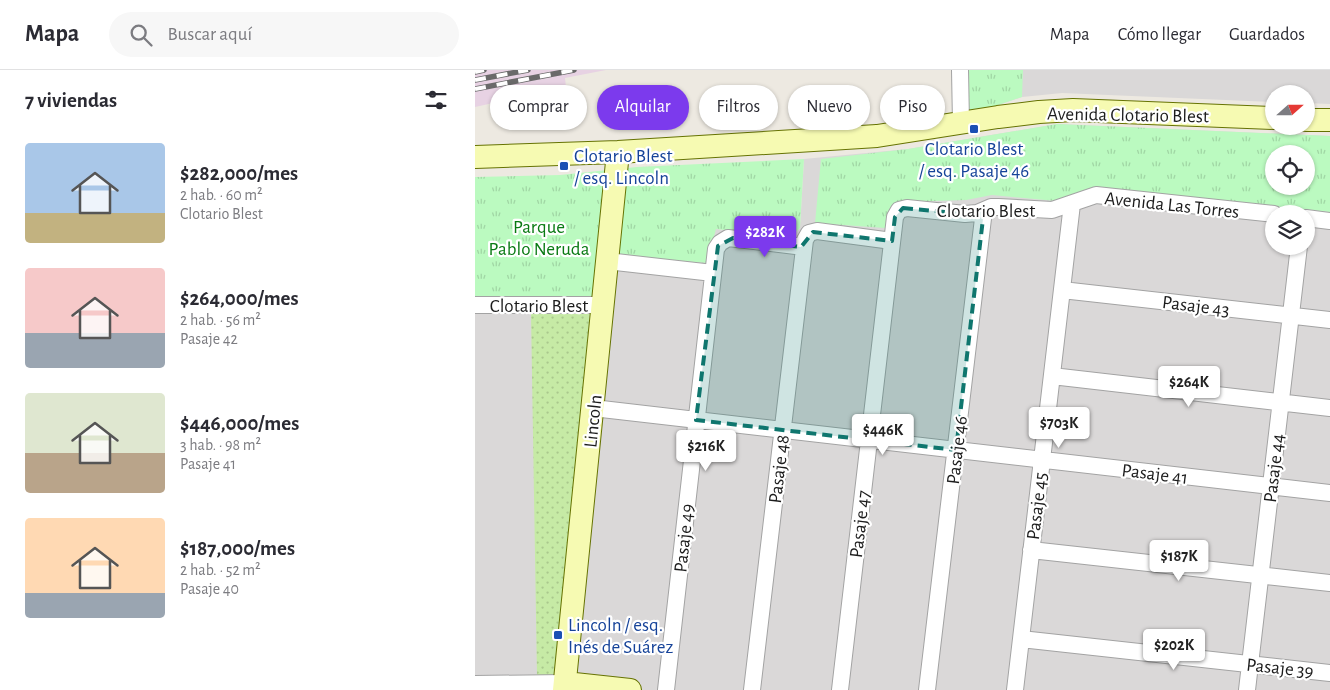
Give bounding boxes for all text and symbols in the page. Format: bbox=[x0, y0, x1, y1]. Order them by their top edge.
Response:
search box bbox=[109, 12, 459, 57]
icon: search bbox=[127, 21, 155, 49]
text: Mapa bbox=[25, 22, 79, 46]
text: Buscar aquí bbox=[167, 25, 252, 44]
text: Mapa bbox=[1050, 26, 1090, 44]
text: Cómo llegar bbox=[1118, 26, 1201, 44]
text: Guardados bbox=[1229, 26, 1305, 44]
chip: Comprar bbox=[490, 85, 587, 130]
chip: Alquilar bbox=[597, 85, 689, 130]
chip: Filtros bbox=[699, 85, 778, 130]
chip: Nuevo bbox=[788, 85, 870, 130]
chip: Piso bbox=[880, 85, 945, 130]
north arrow bbox=[1265, 85, 1315, 135]
map controls bbox=[1265, 85, 1315, 255]
icon: filters bbox=[422, 86, 450, 114]
text: 7 viviendas bbox=[25, 90, 117, 111]
street label: Avenida Clotario Blest bbox=[1047, 105, 1209, 126]
marker: Clotario Blest / esq. Pasaje 46 bbox=[968, 123, 980, 135]
place label: Clotario Blest / esq. Pasaje 46 bbox=[919, 140, 1029, 181]
button: locate bbox=[1265, 145, 1315, 195]
place label: Clotario Blest / esq. Lincoln bbox=[574, 147, 673, 188]
marker: Clotario Blest / esq. Lincoln bbox=[558, 160, 570, 172]
icon: home bbox=[65, 163, 125, 223]
text: $282,000/mes bbox=[180, 163, 298, 184]
text: 2 hab. · 60 m² bbox=[180, 187, 263, 203]
street label: Avenida Las Torres bbox=[1104, 189, 1240, 222]
street label: Clotario Blest bbox=[937, 202, 1035, 221]
button: layers bbox=[1265, 205, 1315, 255]
text: Clotario Blest bbox=[180, 206, 263, 222]
pin: $282K bbox=[730, 216, 800, 258]
park label: Parque Pablo Neruda bbox=[489, 218, 590, 259]
text: $282K bbox=[745, 224, 785, 240]
icon: home bbox=[65, 288, 125, 348]
text: $264,000/mes bbox=[180, 288, 299, 309]
street label: Pasaje 43 bbox=[1161, 293, 1231, 320]
street label: Clotario Blest bbox=[490, 297, 588, 316]
text: 2 hab. · 56 m² bbox=[180, 312, 261, 328]
text: Pasaje 42 bbox=[180, 331, 238, 347]
pin: $264K bbox=[1154, 366, 1224, 408]
text: $264K bbox=[1169, 374, 1209, 390]
street label: Lincoln bbox=[581, 394, 606, 449]
pin: $703K bbox=[1024, 406, 1094, 449]
icon: home bbox=[65, 413, 125, 473]
text: $446,000/mes bbox=[180, 413, 299, 434]
pin: $446K bbox=[848, 414, 918, 456]
street label: Pasaje 46 bbox=[944, 415, 971, 486]
text: $703K bbox=[1040, 415, 1078, 431]
text: $446K bbox=[863, 422, 903, 438]
pin: $216K bbox=[671, 430, 741, 472]
street label: Pasaje 44 bbox=[1261, 433, 1288, 504]
street label: Pasaje 48 bbox=[766, 434, 793, 505]
text: 3 hab. · 98 m² bbox=[180, 437, 261, 453]
text: $216K bbox=[687, 438, 725, 454]
text: Pasaje 41 bbox=[180, 456, 236, 472]
street label: Pasaje 41 bbox=[1121, 461, 1189, 488]
street label: Pasaje 45 bbox=[1024, 471, 1051, 541]
street label: Pasaje 47 bbox=[847, 489, 874, 559]
street label: Pasaje 49 bbox=[671, 503, 698, 573]
icon: home bbox=[65, 538, 125, 598]
text: $187,000/mes bbox=[180, 538, 295, 559]
pin: $187K bbox=[1144, 540, 1214, 582]
text: $187K bbox=[1160, 548, 1198, 564]
text: 2 hab. · 52 m² bbox=[180, 562, 261, 578]
text: Pasaje 40 bbox=[180, 581, 239, 597]
place label: Lincoln / esq. Inés de Suárez bbox=[568, 616, 673, 657]
pin: $202K bbox=[1139, 628, 1209, 671]
marker: Lincoln / esq. Inés de Suárez bbox=[552, 629, 564, 641]
text: $202K bbox=[1154, 637, 1194, 653]
street label: Pasaje 39 bbox=[1245, 656, 1315, 681]

